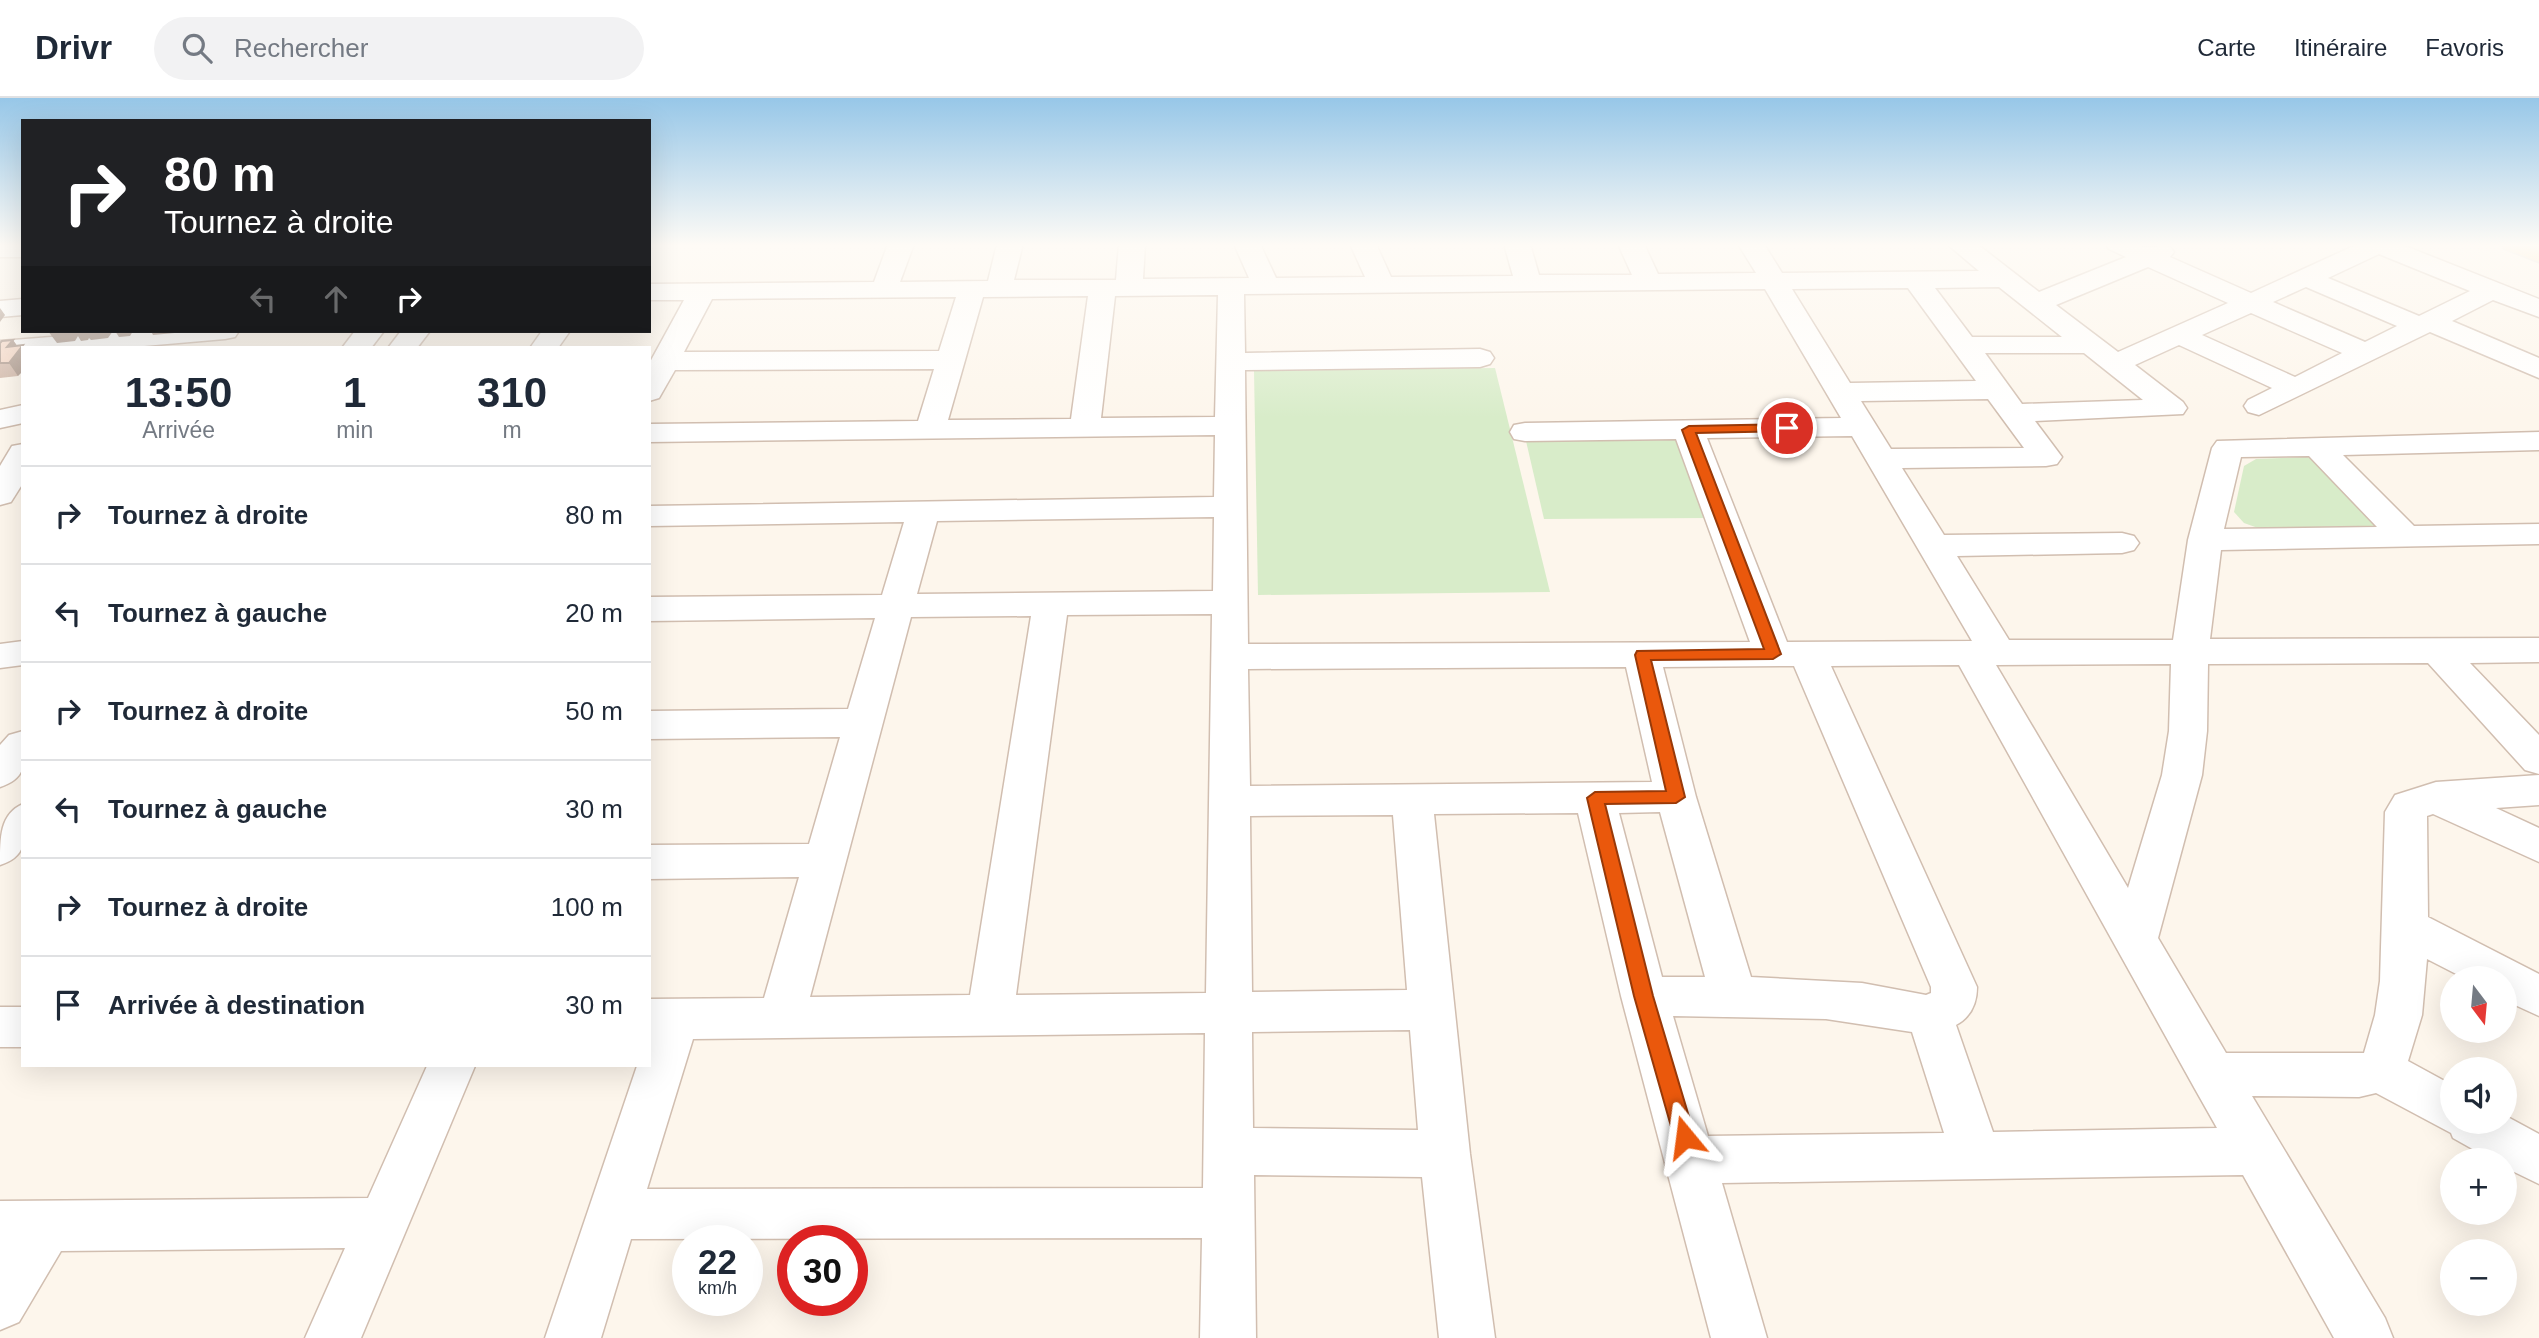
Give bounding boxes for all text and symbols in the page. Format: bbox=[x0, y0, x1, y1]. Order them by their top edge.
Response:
search box bbox=[154, 17, 644, 80]
text: Drivr bbox=[35, 29, 112, 66]
icon: search bbox=[178, 29, 216, 67]
text: Rechercher bbox=[234, 33, 368, 63]
text: Carte bbox=[2197, 34, 2256, 61]
text: Itinéraire bbox=[2294, 34, 2387, 61]
text: Favoris bbox=[2425, 34, 2504, 61]
icon: right bbox=[49, 147, 140, 238]
text: 80 m bbox=[164, 147, 276, 201]
text: Tournez à droite bbox=[164, 204, 393, 240]
icon: left bbox=[244, 280, 282, 318]
icon: ahead bbox=[317, 280, 355, 318]
icon: right bbox=[390, 280, 428, 318]
text: 13:50 bbox=[125, 369, 232, 416]
text: 1 bbox=[343, 369, 366, 416]
text: 310 bbox=[477, 369, 547, 416]
pin bbox=[1757, 398, 1817, 458]
icon: arrive bbox=[1768, 409, 1806, 447]
text: Arrivée bbox=[142, 417, 215, 443]
text: min bbox=[336, 417, 373, 443]
text: m bbox=[503, 417, 522, 443]
icon: right bbox=[49, 496, 87, 534]
text: Tournez à droite bbox=[108, 500, 308, 530]
text: 80 m bbox=[565, 500, 623, 530]
icon: left bbox=[49, 594, 87, 632]
text: Tournez à gauche bbox=[108, 598, 327, 628]
text: 20 m bbox=[565, 598, 623, 628]
icon: right bbox=[49, 692, 87, 730]
text: Tournez à droite bbox=[108, 696, 308, 726]
text: 50 m bbox=[565, 696, 623, 726]
icon: left bbox=[49, 790, 87, 828]
text: Tournez à gauche bbox=[108, 794, 327, 824]
text: 30 m bbox=[565, 794, 623, 824]
icon: right bbox=[49, 888, 87, 926]
text: Tournez à droite bbox=[108, 892, 308, 922]
text: 100 m bbox=[551, 892, 623, 922]
north arrow bbox=[2440, 966, 2516, 1043]
map controls bbox=[2440, 966, 2517, 1316]
icon: arrive bbox=[49, 986, 87, 1024]
text: Arrivée à destination bbox=[108, 990, 365, 1020]
text: 30 m bbox=[565, 990, 623, 1020]
button: sound bbox=[2440, 1057, 2517, 1134]
position arrow bbox=[1648, 1100, 1722, 1174]
button: + bbox=[2440, 1148, 2517, 1225]
speed limit sign: 30 bbox=[777, 1225, 868, 1316]
button: − bbox=[2440, 1239, 2517, 1316]
text: 22 bbox=[698, 1242, 737, 1281]
text: km/h bbox=[698, 1278, 737, 1298]

